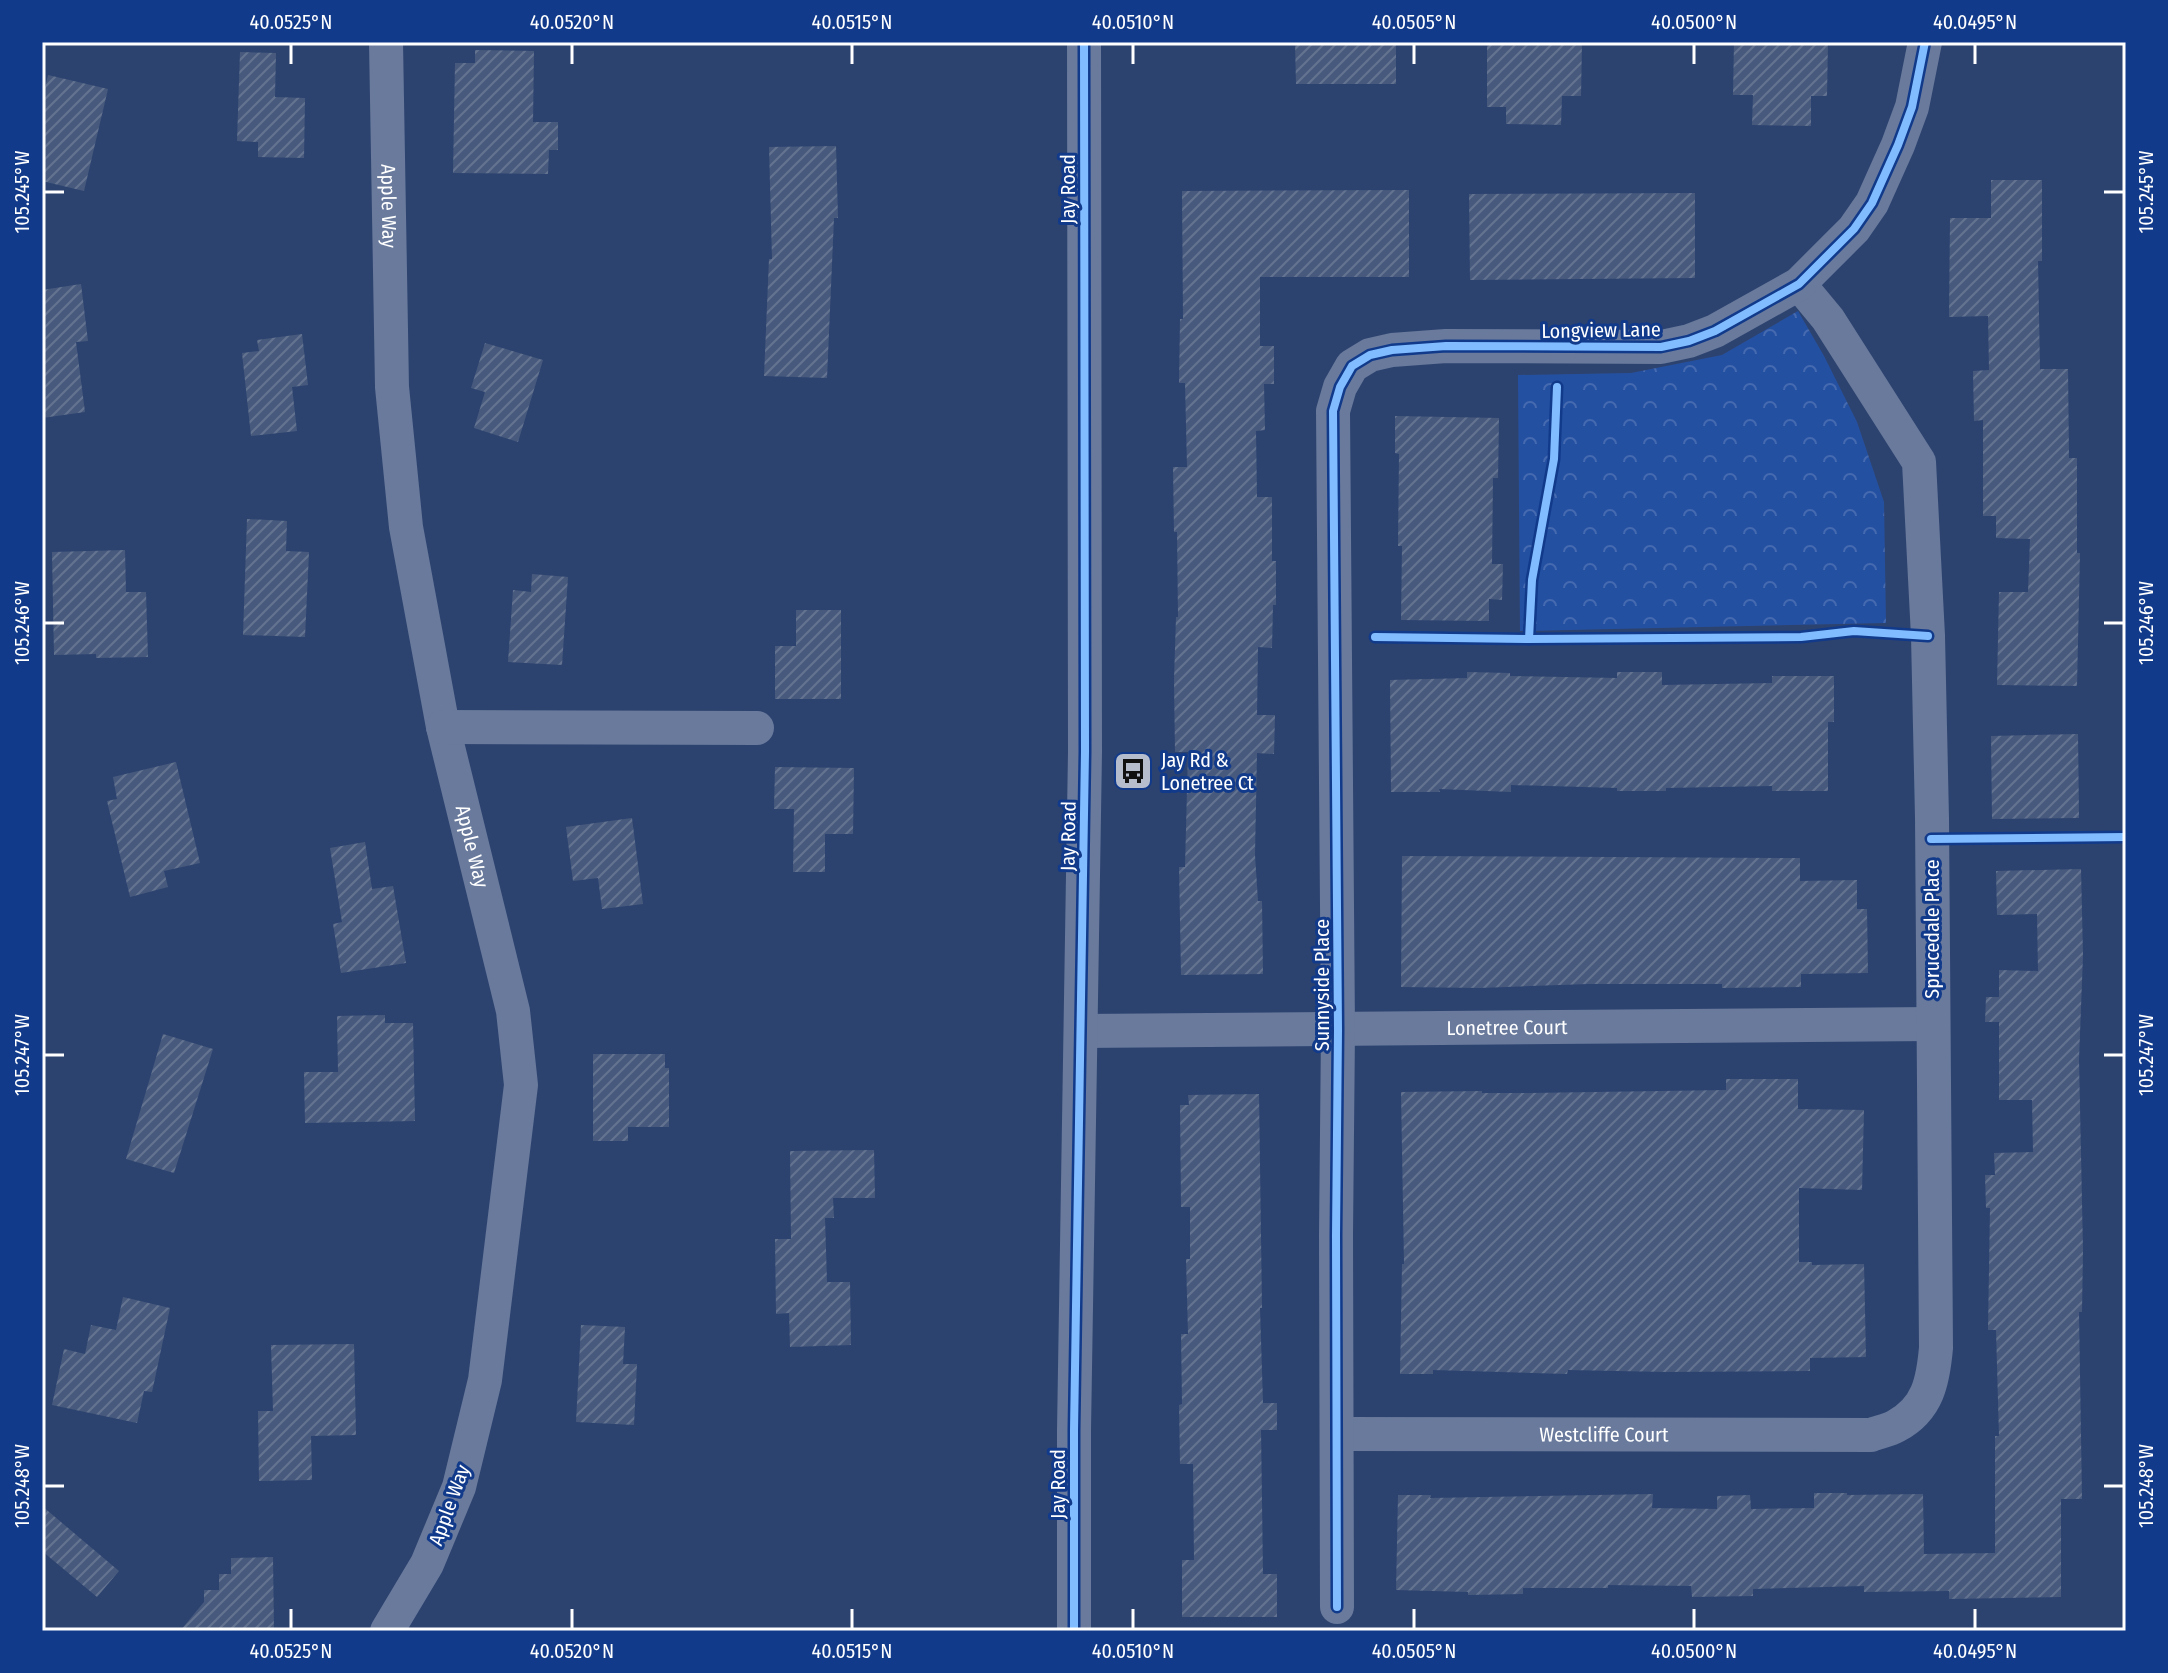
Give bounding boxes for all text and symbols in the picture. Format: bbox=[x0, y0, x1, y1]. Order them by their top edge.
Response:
text: 40.0525°N bbox=[250, 10, 332, 34]
text: 40.0520°N bbox=[530, 10, 614, 34]
text: 40.0515°N bbox=[811, 10, 893, 34]
text: 40.0510°N bbox=[1092, 10, 1174, 34]
text: 40.0505°N bbox=[1372, 10, 1456, 34]
text: 40.0500°N bbox=[1651, 10, 1737, 34]
text: 40.0495°N bbox=[1933, 10, 2017, 34]
text: 105.245°W bbox=[10, 151, 34, 233]
text: 105.245°W bbox=[2134, 151, 2158, 233]
street label: Jay Road bbox=[1056, 154, 1080, 224]
street label: Apple Way bbox=[376, 164, 402, 248]
street label: Longview Lane bbox=[1541, 317, 1661, 343]
text: 105.246°W bbox=[10, 581, 34, 665]
text: 105.246°W bbox=[2134, 581, 2158, 665]
place label: Jay Rd & Lonetree Ct bbox=[1161, 748, 1254, 795]
bus stop icon: Jay Rd & Lonetree Ct bbox=[1112, 750, 1154, 792]
street label: Jay Road bbox=[1055, 801, 1081, 871]
street label: Apple Way bbox=[451, 802, 494, 890]
street label: Sprucedale Place bbox=[1920, 859, 1944, 999]
street label: Sunnyside Place bbox=[1310, 919, 1334, 1051]
text: 105.247°W bbox=[10, 1014, 34, 1096]
text: 105.247°W bbox=[2134, 1014, 2158, 1096]
street label: Lonetree Court bbox=[1446, 1015, 1568, 1040]
street label: Westcliffe Court bbox=[1539, 1422, 1669, 1447]
text: 105.248°W bbox=[10, 1444, 34, 1528]
text: 105.248°W bbox=[2134, 1444, 2158, 1528]
street label: Jay Road bbox=[1046, 1449, 1070, 1519]
street label: Apple Way bbox=[423, 1461, 475, 1549]
text: 40.0525°N bbox=[250, 1639, 332, 1663]
text: 40.0520°N bbox=[530, 1639, 614, 1663]
text: 40.0515°N bbox=[811, 1639, 893, 1663]
text: 40.0510°N bbox=[1092, 1639, 1174, 1663]
text: 40.0505°N bbox=[1372, 1639, 1456, 1663]
text: 40.0500°N bbox=[1651, 1639, 1737, 1663]
text: 40.0495°N bbox=[1933, 1639, 2017, 1663]

